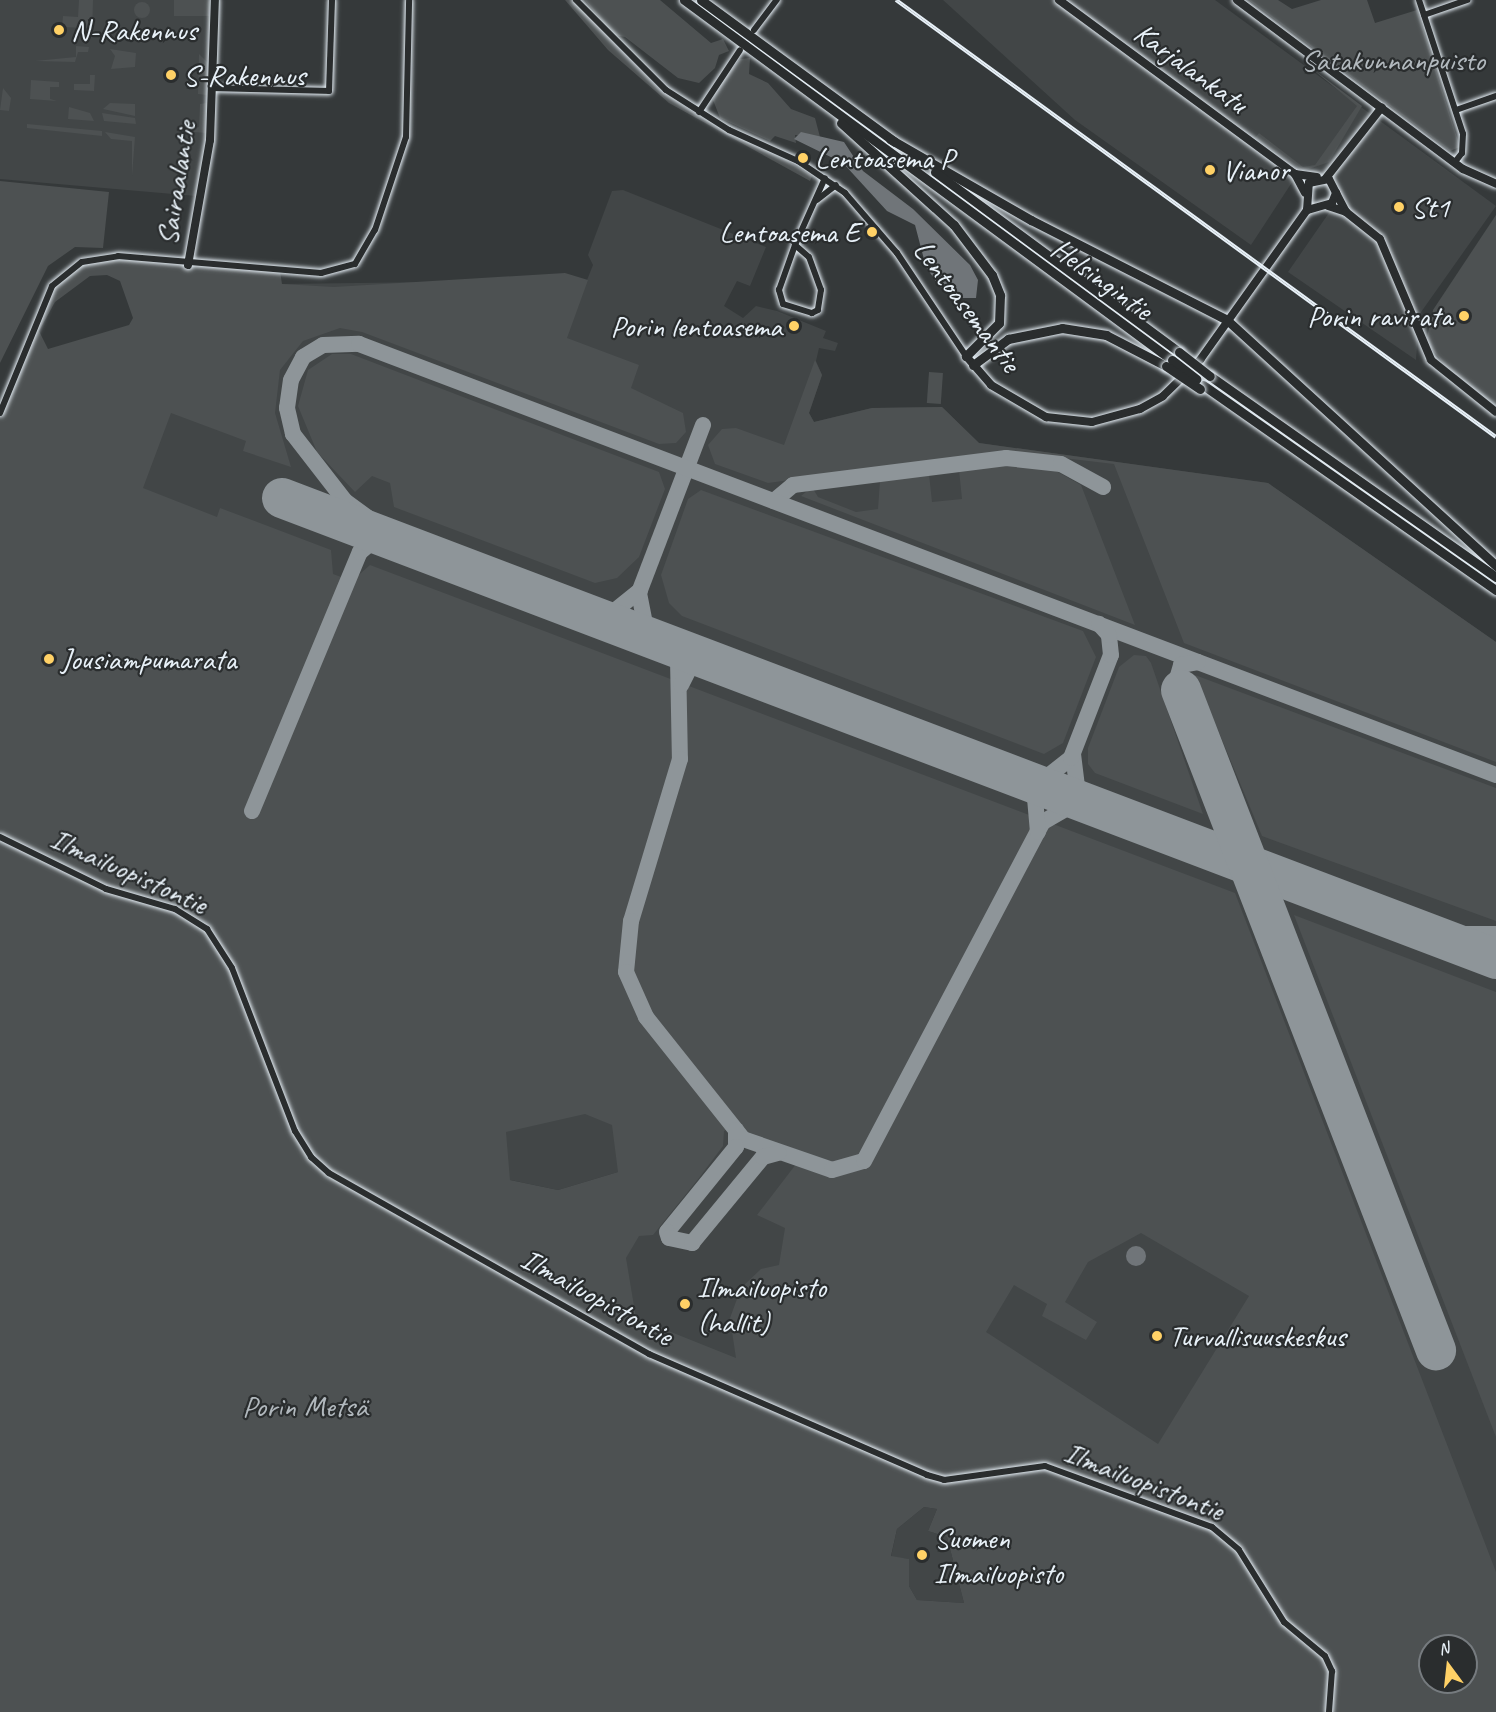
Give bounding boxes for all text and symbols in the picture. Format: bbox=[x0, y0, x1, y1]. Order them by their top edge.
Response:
place label: N-Rakennus bbox=[71, 12, 197, 48]
street label: Karjalankatu bbox=[1127, 15, 1255, 121]
marker: N-Rakennus bbox=[52, 23, 66, 37]
park label: Satakunnanpuisto bbox=[1301, 42, 1485, 78]
place label: S-Rakennus bbox=[183, 57, 305, 93]
marker: S-Rakennus bbox=[164, 68, 178, 82]
street label: Sairaalantie bbox=[148, 118, 204, 248]
place label: Lentoasema P bbox=[815, 140, 954, 176]
marker: Lentoasema P bbox=[796, 151, 810, 165]
place label: Vianor bbox=[1222, 152, 1289, 188]
marker: Vianor bbox=[1203, 163, 1217, 177]
place label: St1 bbox=[1411, 189, 1450, 225]
marker: St1 bbox=[1392, 200, 1406, 214]
place label: Lentoasema E bbox=[719, 214, 860, 250]
marker: Lentoasema E bbox=[865, 225, 879, 239]
street label: Helsingintie bbox=[1044, 230, 1160, 328]
street label: Lentoasemantie bbox=[906, 233, 1028, 379]
place label: Porin ravirata bbox=[1306, 298, 1452, 334]
place label: Porin lentoasema bbox=[610, 308, 782, 344]
marker: Porin ravirata bbox=[1457, 309, 1471, 323]
marker: Porin lentoasema bbox=[787, 319, 801, 333]
place label: Jousiampumarata bbox=[61, 641, 236, 677]
marker: Jousiampumarata bbox=[42, 652, 56, 666]
street label: Ilmailuopistontie bbox=[45, 820, 213, 922]
street label: Ilmailuopistontie bbox=[515, 1241, 679, 1353]
place label: Ilmailuopisto (hallit) bbox=[697, 1269, 826, 1340]
marker: Ilmailuopisto (hallit) bbox=[678, 1297, 692, 1311]
place label: Turvallisuuskeskus bbox=[1169, 1318, 1346, 1354]
marker: Turvallisuuskeskus bbox=[1150, 1329, 1164, 1343]
park label: Porin Metsä bbox=[242, 1388, 368, 1424]
street label: Ilmailuopistontie bbox=[1059, 1434, 1229, 1528]
place label: Suomen Ilmailuopisto bbox=[934, 1520, 1063, 1590]
marker: Suomen Ilmailuopisto bbox=[915, 1548, 929, 1562]
north arrow bbox=[1418, 1634, 1478, 1694]
text: N bbox=[1436, 1638, 1451, 1659]

